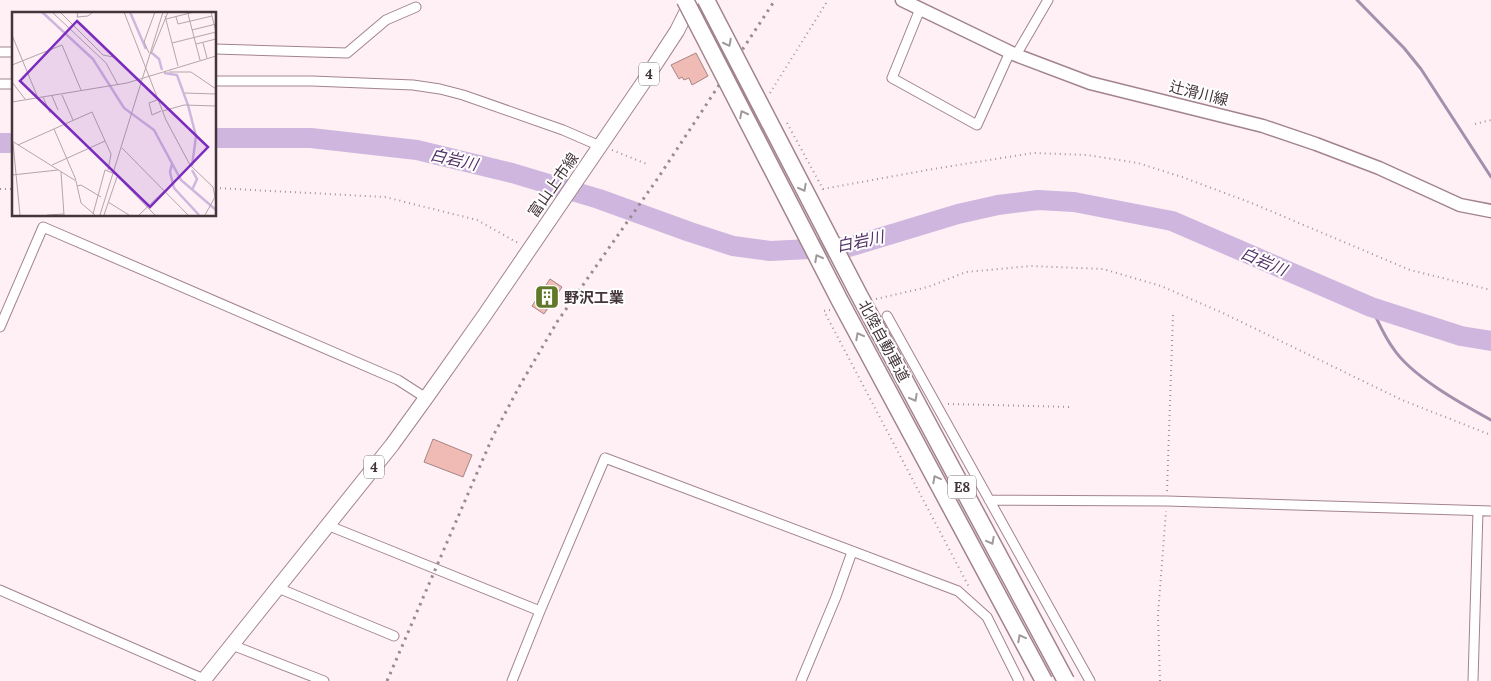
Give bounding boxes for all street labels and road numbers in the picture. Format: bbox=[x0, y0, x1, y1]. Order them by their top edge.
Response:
road number: 4 bbox=[639, 62, 659, 86]
street label: 辻滑川線 bbox=[1168, 77, 1230, 109]
street label: 富山上市線 bbox=[524, 149, 582, 221]
street label: 北陸自動車道 bbox=[854, 297, 914, 385]
road number: 4 bbox=[364, 456, 384, 478]
road number: E8 bbox=[948, 476, 976, 498]

